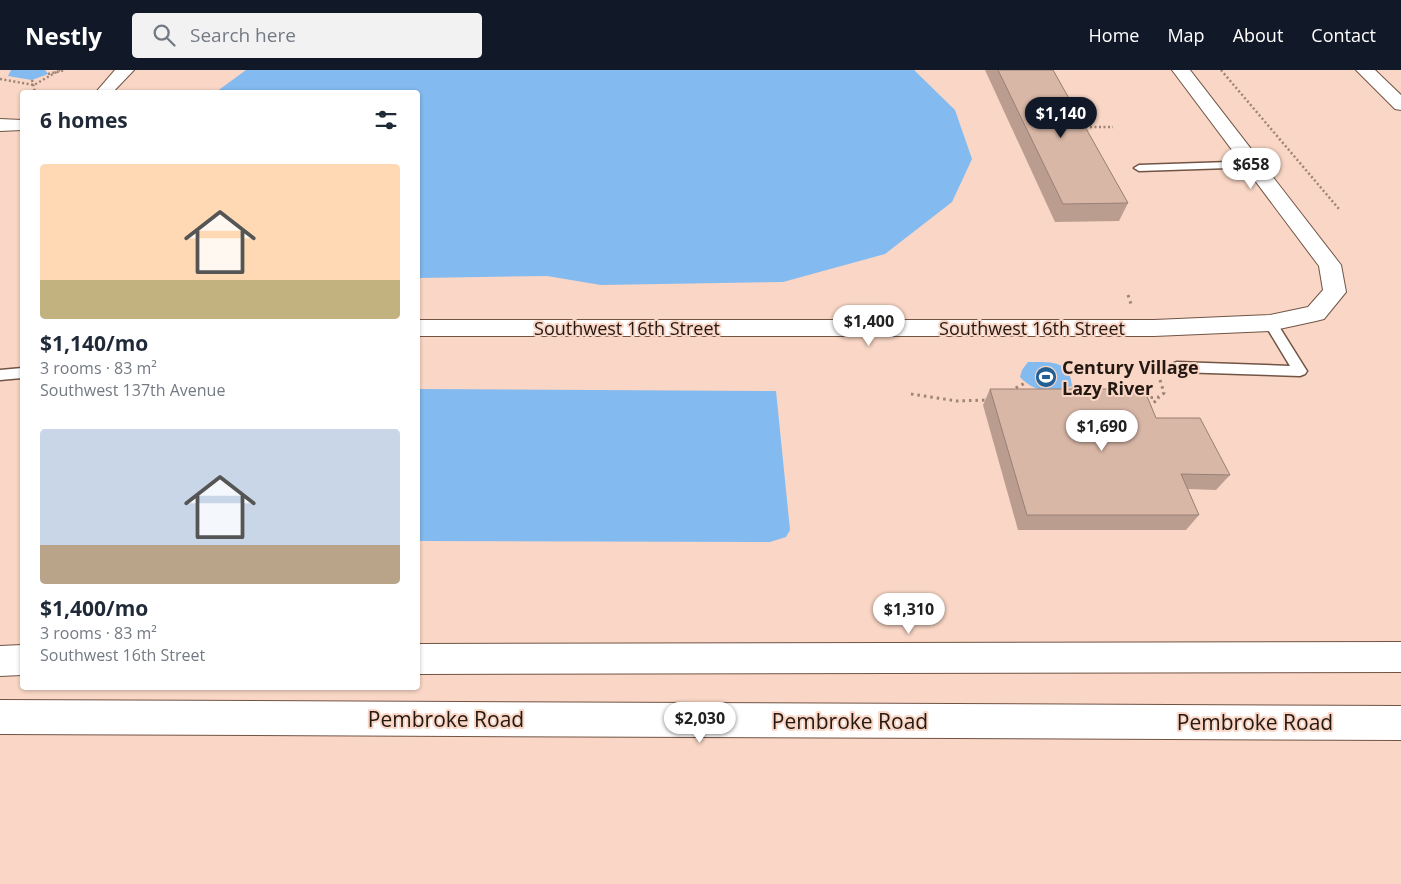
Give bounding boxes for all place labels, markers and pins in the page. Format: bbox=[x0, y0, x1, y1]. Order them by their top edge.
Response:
pin: $1,140 bbox=[1020, 97, 1102, 139]
pin: $658 bbox=[1221, 148, 1281, 190]
pin: $1,400 bbox=[828, 304, 910, 347]
place label: Century Village Lazy River bbox=[1062, 355, 1199, 400]
sports icon: Century Village Lazy River bbox=[1034, 365, 1058, 389]
pin: $1,690 bbox=[1061, 410, 1143, 452]
pin: $1,310 bbox=[868, 592, 950, 635]
pin: $2,030 bbox=[659, 702, 741, 744]

